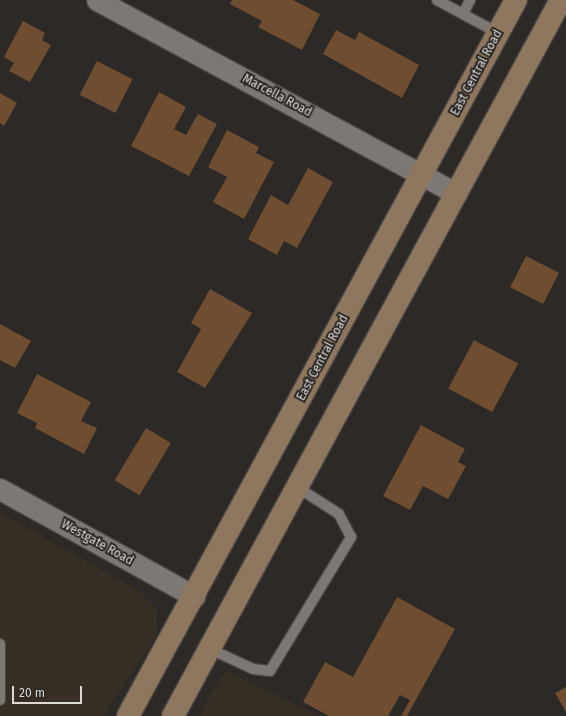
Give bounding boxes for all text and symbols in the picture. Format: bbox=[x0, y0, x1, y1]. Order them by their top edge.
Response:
street label: East Central Road bbox=[448, 28, 506, 118]
street label: Marcella Road bbox=[240, 72, 314, 120]
street label: East Central Road bbox=[294, 313, 352, 403]
street label: Westgate Road bbox=[58, 517, 136, 569]
scale bar bbox=[14, 678, 84, 704]
text: 20 m bbox=[19, 686, 45, 700]

